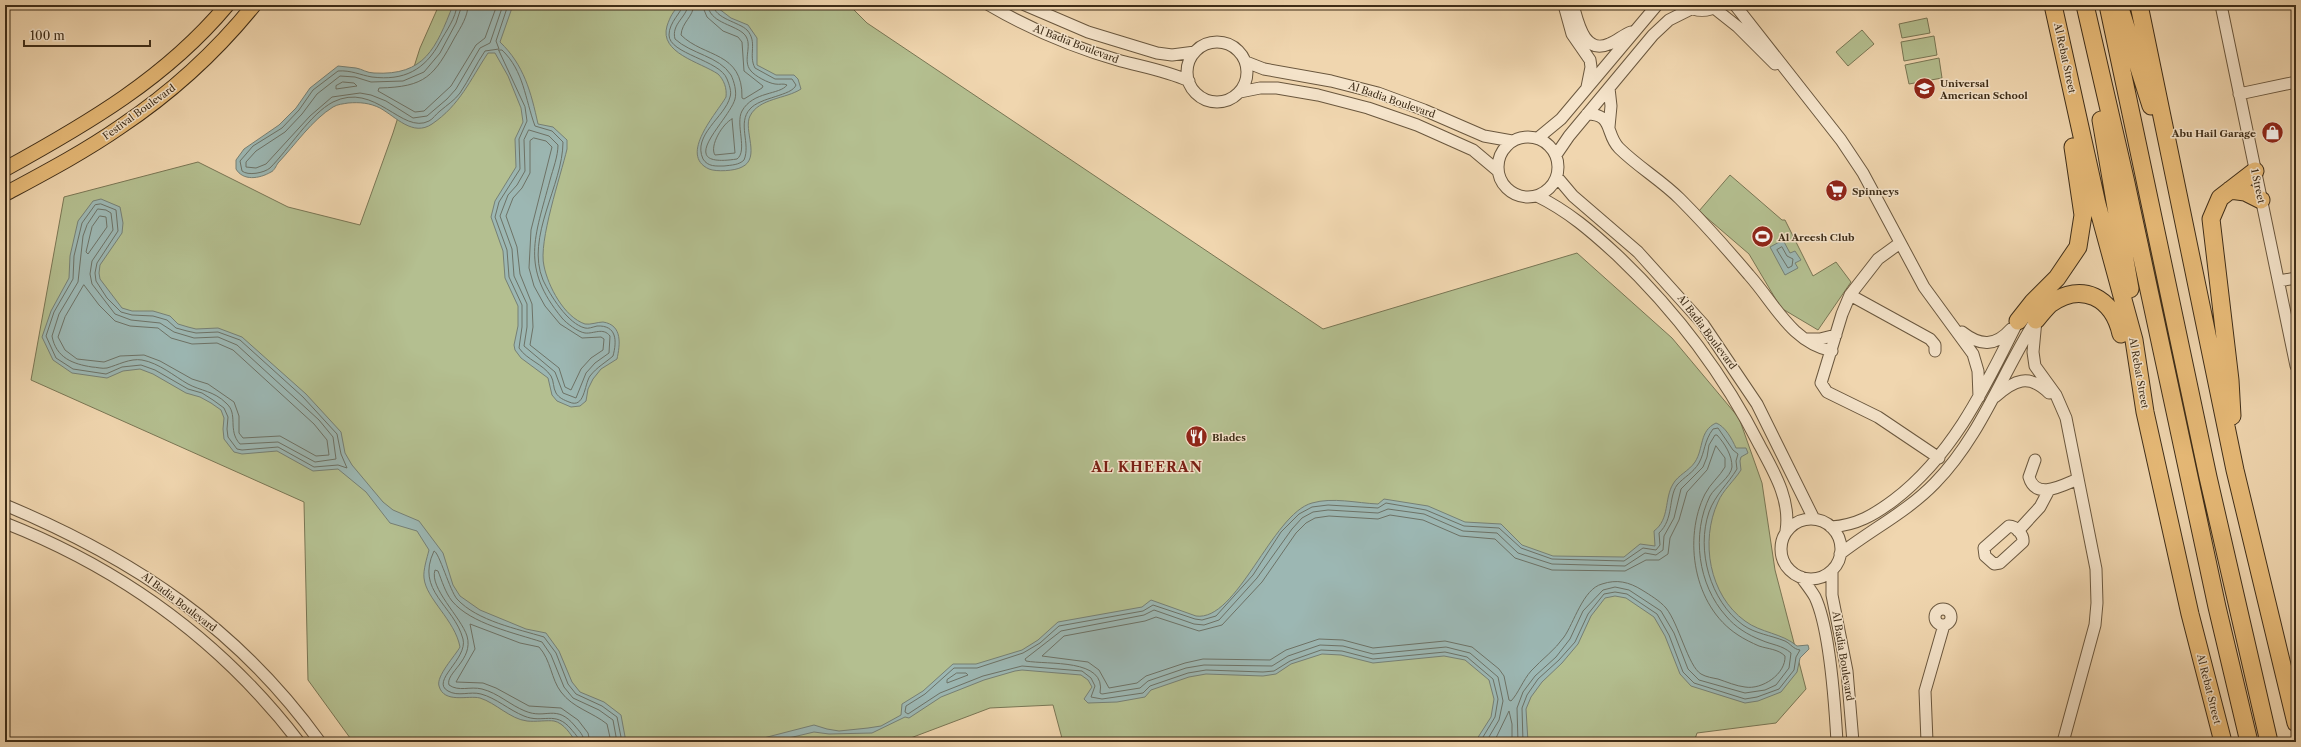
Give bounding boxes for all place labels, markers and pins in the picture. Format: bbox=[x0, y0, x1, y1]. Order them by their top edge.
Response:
school or university icon: Universal American School bbox=[1912, 76, 1938, 102]
place label: Universal American School bbox=[1939, 77, 2028, 102]
shop icon: Abu Hail Garage bbox=[2259, 120, 2285, 146]
place label: Abu Hail Garage bbox=[2171, 127, 2256, 140]
supermarket icon: Spinneys bbox=[1824, 178, 1850, 204]
place label: Spinneys bbox=[1852, 185, 1899, 198]
sports icon: Al Areesh Club bbox=[1749, 224, 1775, 250]
place label: Al Areesh Club bbox=[1777, 231, 1855, 244]
restaurant icon: Blades bbox=[1183, 424, 1209, 450]
place label: Blades bbox=[1212, 431, 1246, 444]

